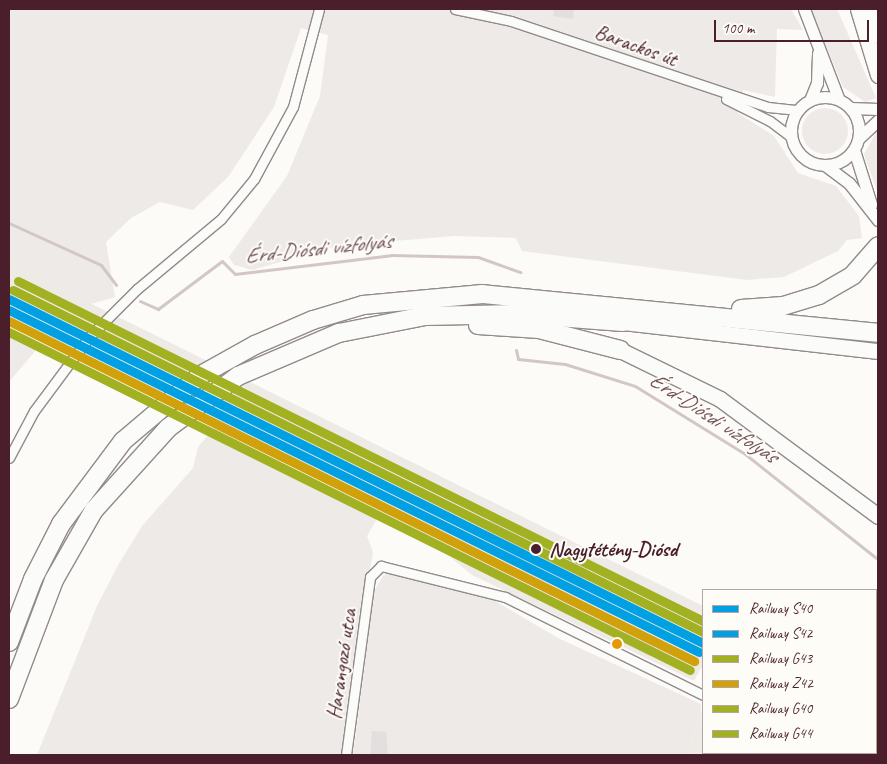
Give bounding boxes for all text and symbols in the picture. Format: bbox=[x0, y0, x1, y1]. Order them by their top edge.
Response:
scale bar bbox=[717, 10, 872, 42]
street label: Barackos út bbox=[592, 19, 680, 71]
text: 100 m bbox=[722, 19, 754, 38]
water label: Érd-Diósdi vízfolyás bbox=[243, 228, 393, 270]
water label: Érd-Diósdi vízfolyás bbox=[644, 367, 782, 469]
place label: Nagytétény-Diósd bbox=[549, 536, 677, 562]
marker: Nagytétény-Diósd bbox=[527, 540, 545, 558]
legend bbox=[702, 589, 877, 754]
text: Railway S40 bbox=[749, 599, 812, 618]
street label: Harangozó utca bbox=[321, 607, 361, 721]
text: Railway S42 bbox=[749, 624, 812, 643]
unlabelled marker bbox=[612, 639, 622, 649]
text: Railway G43 bbox=[749, 649, 812, 668]
text: Railway Z42 bbox=[749, 674, 813, 693]
text: Railway G40 bbox=[749, 699, 812, 718]
text: Railway G44 bbox=[749, 724, 812, 743]

